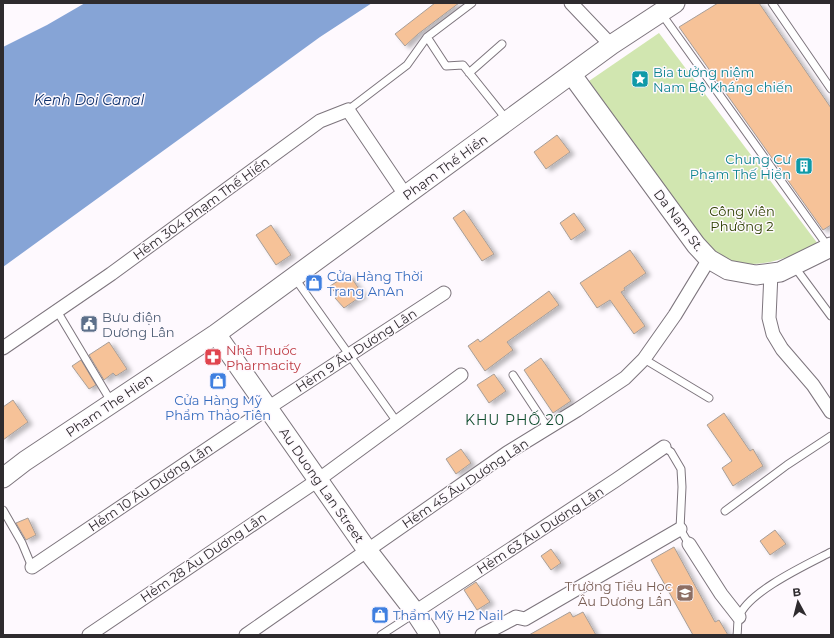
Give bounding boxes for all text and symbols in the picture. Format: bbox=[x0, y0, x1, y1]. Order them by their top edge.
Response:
place label: Bia tưởng niệm Nam Bộ Kháng chiến bbox=[653, 64, 793, 95]
place icon: Bia tưởng niệm Nam Bộ Kháng chiến bbox=[630, 69, 650, 89]
water label: Kenh Doi Canal bbox=[34, 91, 144, 109]
street label: Phạm Thế Hiển bbox=[399, 131, 491, 203]
place label: Chung Cư Phạm Thế Hiển bbox=[690, 151, 791, 182]
street label: Hẻm 304 Phạm Thế Hiển bbox=[130, 153, 272, 263]
building icon: Chung Cư Phạm Thế Hiển bbox=[794, 156, 814, 176]
street label: Da Nam St. bbox=[651, 186, 708, 254]
park label: Công viên Phường 2 bbox=[709, 203, 775, 234]
place label: Cửa Hàng Thời Trang AnAn bbox=[327, 268, 423, 299]
shop icon: Cửa Hàng Thời Trang AnAn bbox=[304, 273, 324, 293]
street label: Hẻm 9 Âu Dương Lân bbox=[293, 305, 419, 395]
place label: Bưu điện Dương Lân bbox=[102, 309, 175, 340]
public building icon: Bưu điện Dương Lân bbox=[79, 314, 99, 334]
place label: Nhà Thuốc Pharmacity bbox=[226, 342, 302, 373]
pharmacy icon: Nhà Thuốc Pharmacity bbox=[203, 347, 223, 367]
street label: Pham The Hien bbox=[63, 370, 155, 440]
shop icon: Cửa Hàng Mỹ Phẩm Thảo Tiên bbox=[208, 371, 228, 391]
place label: Cửa Hàng Mỹ Phẩm Thảo Tiên bbox=[165, 392, 271, 423]
district label: KHU PHỐ 20 bbox=[465, 410, 565, 429]
street label: Au Duong Lan Street bbox=[276, 424, 368, 546]
street label: Hẻm 45 Âu Dương Lân bbox=[399, 435, 531, 531]
street label: Hẻm 10 Âu Dương Lân bbox=[85, 439, 215, 535]
street label: Hẻm 63 Âu Dương Lân bbox=[473, 483, 607, 577]
street label: Hẻm 28 Âu Dương Lân bbox=[137, 509, 269, 605]
place label: Trường Tiểu Học Âu Dương Lân bbox=[565, 578, 672, 609]
north arrow bbox=[778, 582, 818, 622]
school or university icon: Trường Tiểu Học Âu Dương Lân bbox=[675, 583, 695, 603]
text: B bbox=[792, 585, 802, 600]
shop icon: Thẩm Mỹ H2 Nail bbox=[370, 605, 390, 625]
place label: Thẩm Mỹ H2 Nail bbox=[393, 607, 504, 623]

